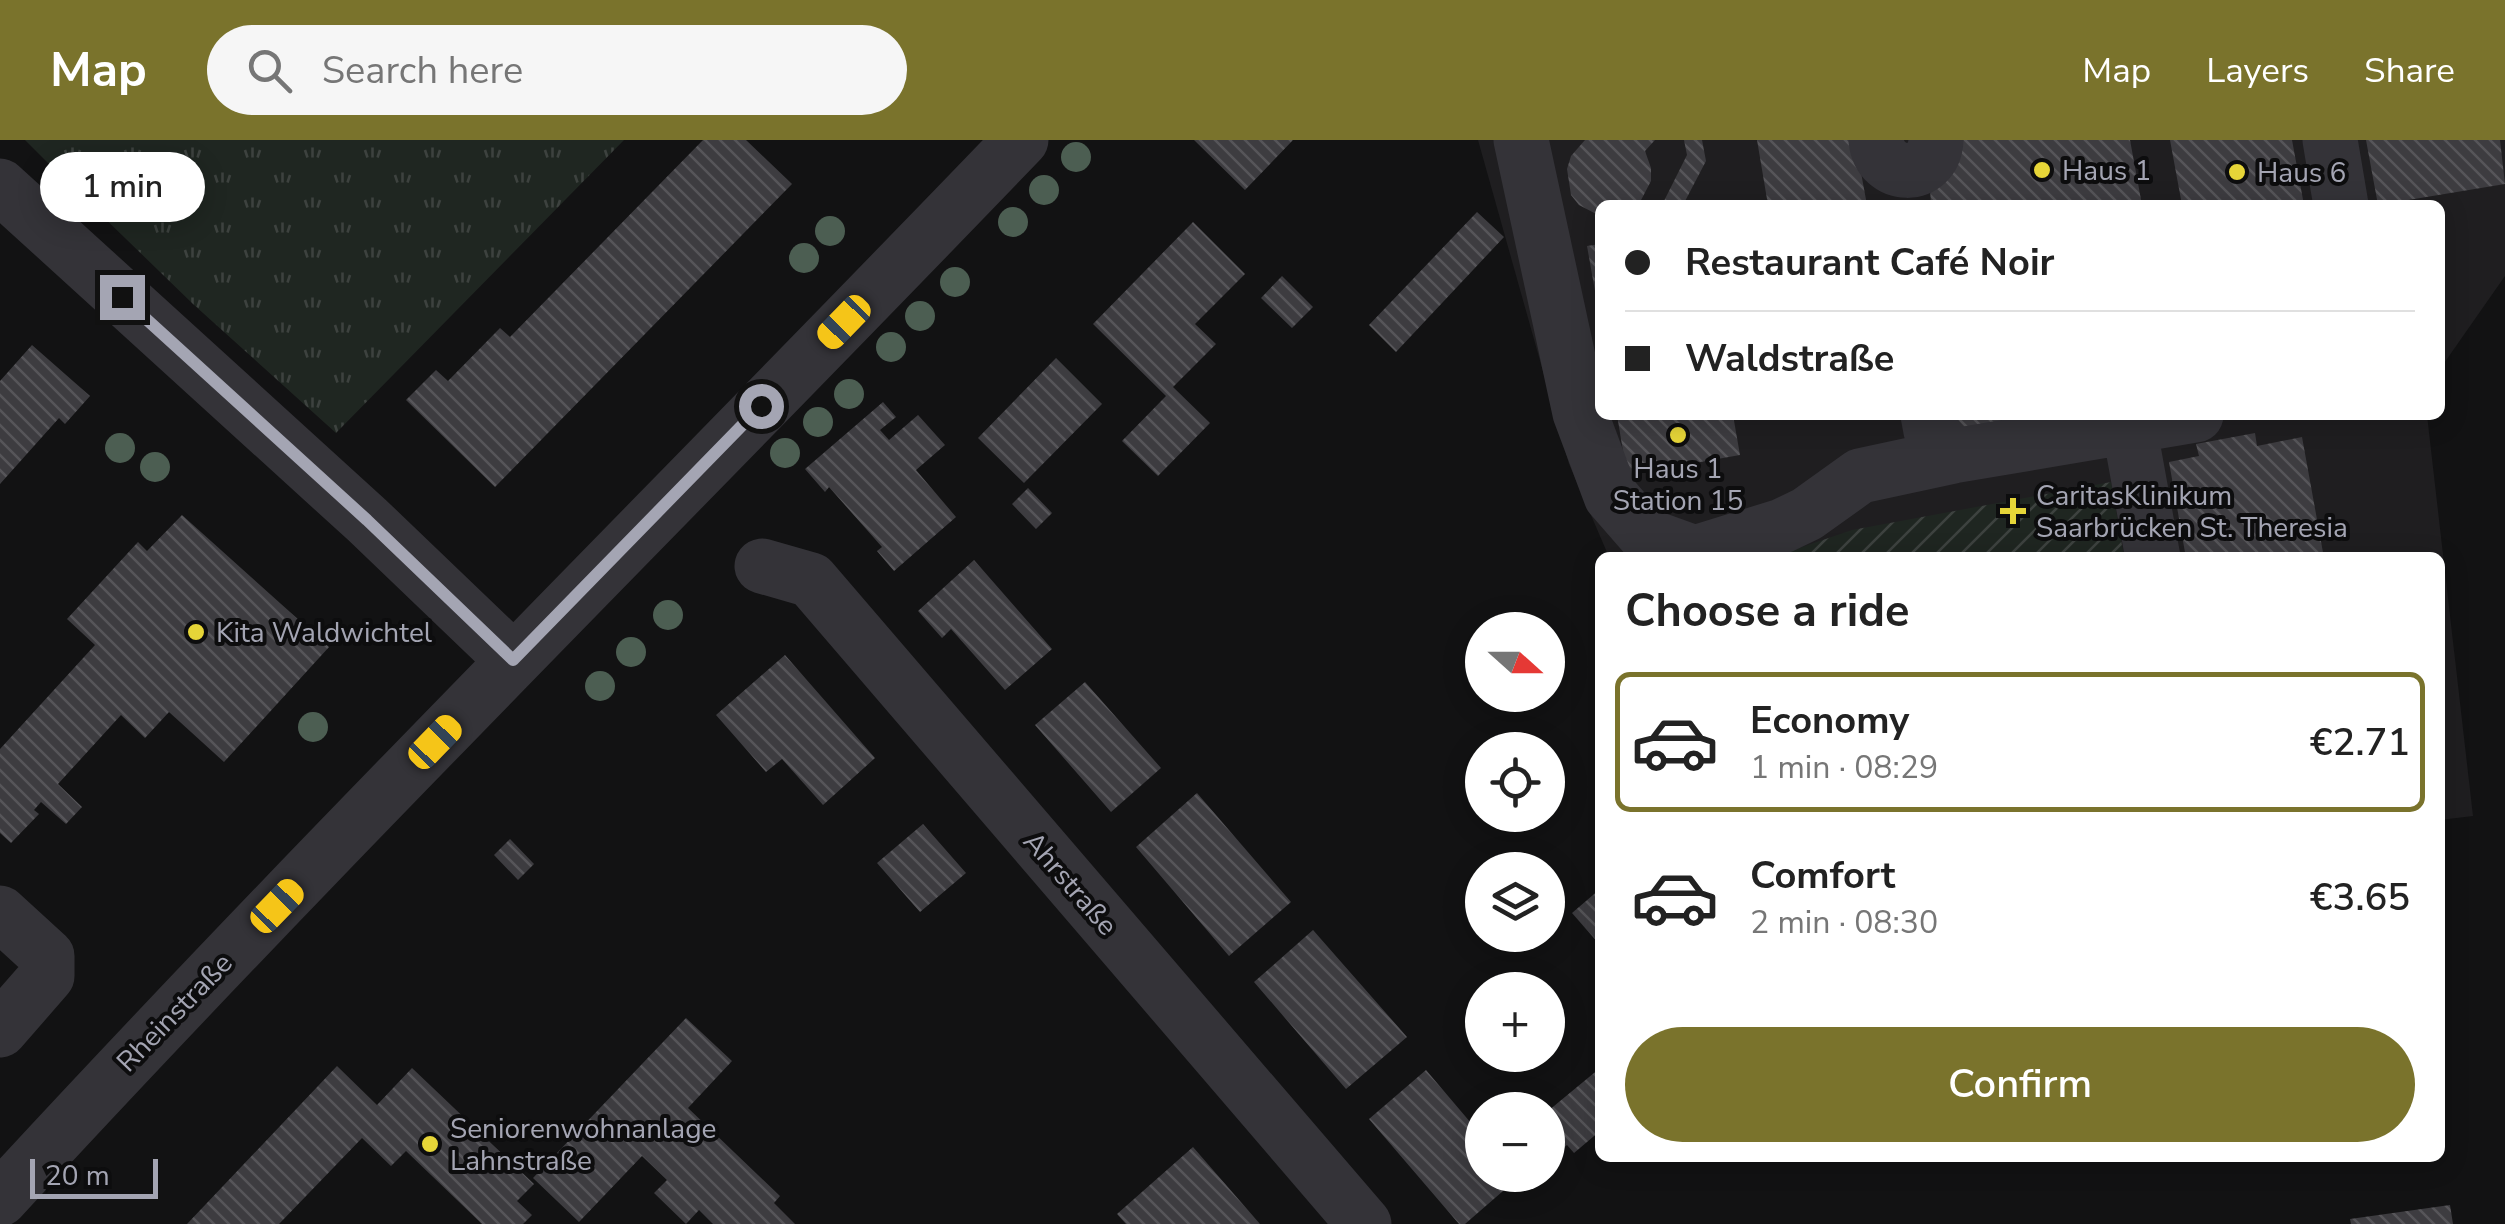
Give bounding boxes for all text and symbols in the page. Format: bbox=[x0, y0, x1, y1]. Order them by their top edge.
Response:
search box bbox=[207, 25, 907, 115]
text: Map bbox=[50, 37, 147, 103]
icon: search bbox=[242, 43, 297, 98]
text: Search here bbox=[322, 45, 523, 96]
text: Map bbox=[2082, 47, 2151, 94]
text: Layers bbox=[2206, 47, 2309, 94]
text: Share bbox=[2364, 47, 2455, 94]
callout: 1 min bbox=[39, 152, 204, 222]
place label: Haus 1 bbox=[2062, 152, 2151, 190]
place label: Haus 6 bbox=[2257, 154, 2346, 192]
marker: Haus 1 bbox=[2031, 159, 2053, 181]
marker: Haus 6 bbox=[2226, 161, 2248, 183]
text: 1 min bbox=[82, 165, 163, 208]
text: Restaurant Café Noir bbox=[1685, 237, 2054, 288]
route end bbox=[100, 275, 145, 320]
car bbox=[812, 290, 876, 354]
text: Waldstraße bbox=[1685, 333, 1894, 384]
route start bbox=[739, 384, 784, 429]
marker: Haus 1 Station 15 bbox=[1667, 424, 1689, 446]
place label: Haus 1 Station 15 bbox=[1613, 450, 1743, 520]
place label: CaritasKlinikum Saarbrücken St. Theresia bbox=[2036, 477, 2348, 547]
marker: CaritasKlinikum Saarbrücken St. Theresia bbox=[2000, 498, 2026, 524]
text: Choose a ride bbox=[1625, 581, 1910, 642]
north arrow bbox=[1465, 612, 1565, 712]
map controls bbox=[1465, 612, 1565, 1192]
place label: Kita Waldwichtel bbox=[216, 614, 433, 652]
marker: Kita Waldwichtel bbox=[185, 621, 207, 643]
text: Economy bbox=[1750, 695, 1909, 746]
icon: car bbox=[1630, 697, 1720, 787]
car bbox=[403, 710, 467, 774]
text: €2.71 bbox=[2310, 717, 2410, 768]
button: locate bbox=[1465, 732, 1565, 832]
text: 1 min · 08:29 bbox=[1750, 746, 1938, 789]
street label: Ahrstraße bbox=[1015, 824, 1126, 944]
text: Comfort bbox=[1750, 850, 1895, 901]
button: layers bbox=[1465, 852, 1565, 952]
icon: car bbox=[1630, 852, 1720, 942]
text: €3.65 bbox=[2310, 872, 2410, 923]
car bbox=[245, 874, 309, 938]
text: 2 min · 08:30 bbox=[1750, 901, 1938, 944]
street label: Rheinstraße bbox=[108, 945, 241, 1081]
button: + bbox=[1465, 972, 1565, 1072]
button: Confirm bbox=[1625, 1027, 2415, 1142]
button: − bbox=[1465, 1092, 1565, 1192]
place label: Seniorenwohnanlage Lahnstraße bbox=[450, 1110, 716, 1180]
marker: Seniorenwohnanlage Lahnstraße bbox=[419, 1133, 441, 1155]
scale bar bbox=[30, 1154, 158, 1198]
text: 20 m bbox=[45, 1157, 110, 1195]

